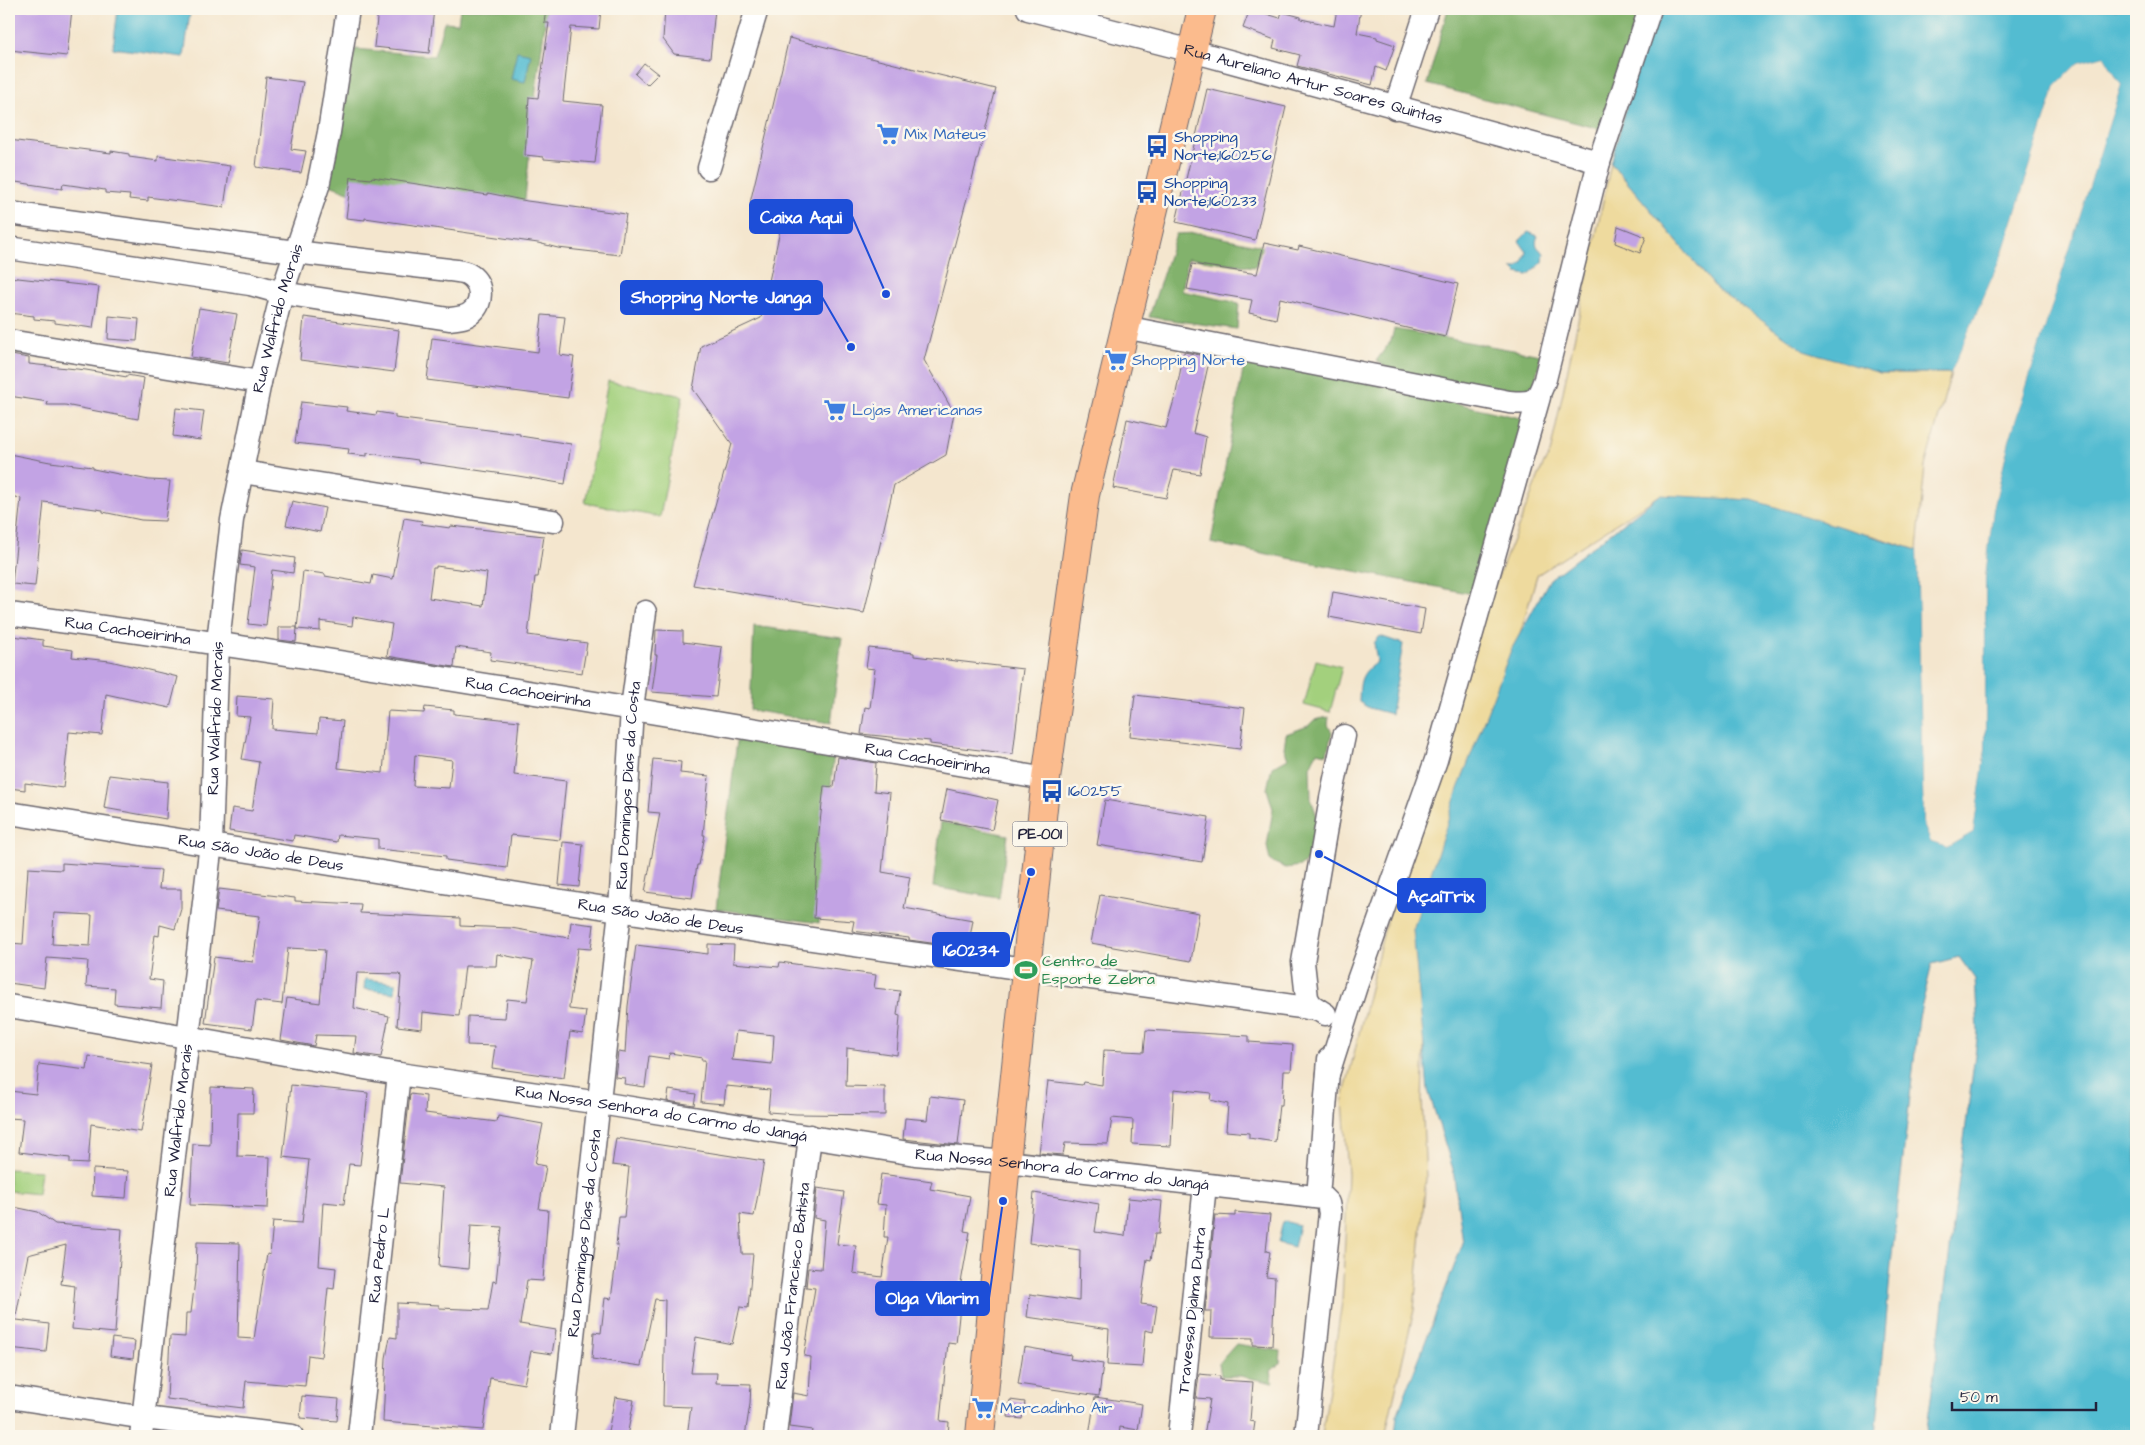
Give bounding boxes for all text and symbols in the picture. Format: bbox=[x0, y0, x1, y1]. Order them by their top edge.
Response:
street label: Rua Aureliano Artur Soares Quintas bbox=[1182, 38, 1445, 130]
supermarket icon: Mix Mateus bbox=[875, 121, 901, 147]
place label: Mix Mateus bbox=[904, 123, 986, 145]
place label: Shopping Norte;160256 bbox=[1174, 126, 1272, 166]
bus stop icon: Shopping Norte;160256 bbox=[1144, 133, 1170, 159]
place label: Shopping Norte;160233 bbox=[1164, 172, 1257, 212]
bus stop icon: Shopping Norte;160233 bbox=[1134, 179, 1160, 205]
callout: Caixa Aqui bbox=[750, 200, 852, 233]
text: Caixa Aqui bbox=[760, 205, 842, 230]
street label: Rua Walfrido Morais bbox=[247, 241, 309, 395]
callout: Shopping Norte Janga bbox=[621, 281, 822, 314]
text: Shopping Norte Janga bbox=[630, 285, 812, 311]
supermarket icon: Shopping Norte bbox=[1103, 347, 1129, 373]
place label: Shopping Norte bbox=[1132, 349, 1245, 372]
supermarket icon: Lojas Americanas bbox=[822, 397, 848, 423]
place label: Lojas Americanas bbox=[852, 399, 983, 421]
street label: Rua Cachoeirinha bbox=[63, 611, 192, 651]
street label: Rua Walfrido Morais bbox=[202, 641, 229, 795]
street label: Rua Cachoeirinha bbox=[464, 671, 593, 713]
street label: Rua Domingos Dias da Costa bbox=[610, 680, 647, 890]
street label: Rua Cachoeirinha bbox=[863, 737, 992, 780]
bus stop icon: 160255 bbox=[1039, 778, 1065, 804]
place label: 160255 bbox=[1068, 780, 1123, 802]
road number: PE-001 bbox=[1012, 822, 1068, 846]
street label: Rua São João de Deus bbox=[177, 829, 345, 877]
callout: AçaíTrix bbox=[1398, 879, 1485, 912]
text: AçaíTrix bbox=[1407, 884, 1475, 909]
street label: Rua São João de Deus bbox=[576, 893, 745, 940]
callout: 160234 bbox=[933, 933, 1009, 966]
text: 160234 bbox=[943, 938, 1000, 963]
place label: Centro de Esporte Zebra bbox=[1042, 950, 1155, 990]
sports icon: Centro de Esporte Zebra bbox=[1013, 957, 1039, 983]
street label: Rua Walfrido Morais bbox=[158, 1043, 198, 1198]
street label: Rua Nossa Senhora do Carmo do Jangá bbox=[514, 1080, 809, 1147]
street label: Rua Domingos Dias da Costa bbox=[562, 1128, 607, 1338]
street label: Rua Nossa Senhora do Carmo do Jangá bbox=[914, 1143, 1210, 1196]
street label: Rua João Francisco Batista bbox=[770, 1181, 815, 1391]
street label: Rua Pedro L bbox=[363, 1206, 395, 1304]
street label: Travessa Djalma Dutra bbox=[1172, 1226, 1212, 1395]
callout: Olga Vilarim bbox=[876, 1282, 989, 1315]
text: Olga Vilarim bbox=[885, 1286, 980, 1312]
scale bar bbox=[1952, 1380, 2096, 1412]
text: 50 m bbox=[1960, 1387, 1998, 1408]
supermarket icon: Mercadinho Air bbox=[970, 1395, 996, 1421]
place label: Mercadinho Air bbox=[1000, 1397, 1113, 1419]

